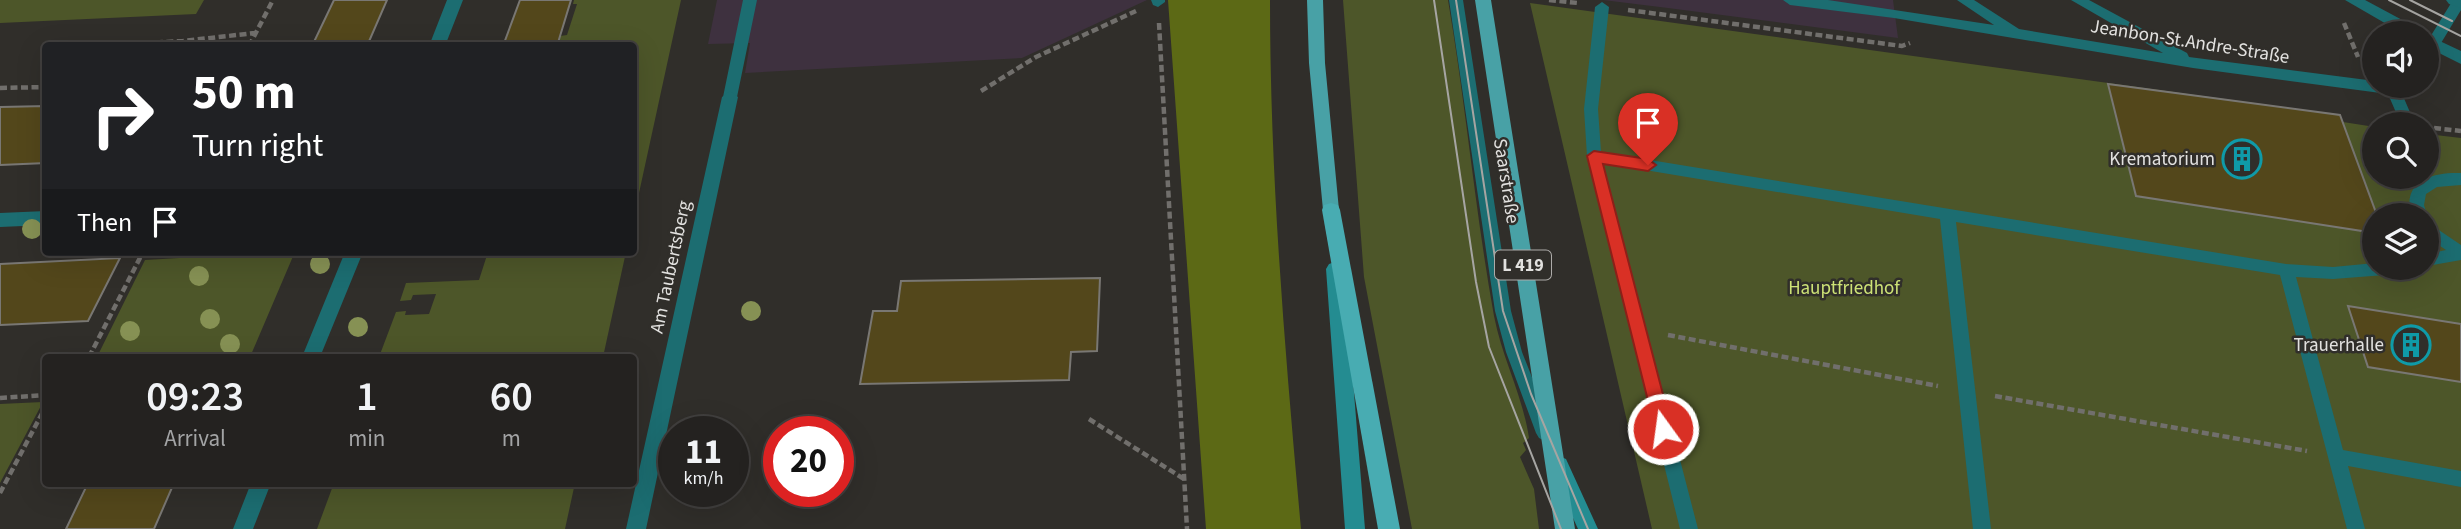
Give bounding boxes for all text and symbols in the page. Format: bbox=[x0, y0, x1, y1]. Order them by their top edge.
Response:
street label: Jeanbon-St.Andre-Straße bbox=[2089, 13, 2291, 71]
map controls bbox=[2362, 21, 2439, 280]
button: sound bbox=[2362, 21, 2439, 98]
text: 50 m bbox=[192, 58, 296, 128]
icon: right bbox=[77, 70, 168, 161]
pin bbox=[1618, 93, 1678, 165]
icon: arrive bbox=[1629, 104, 1667, 142]
button: search bbox=[2362, 112, 2439, 189]
text: Turn right bbox=[192, 123, 323, 169]
street label: Saarstraße bbox=[1486, 136, 1526, 226]
building icon: Krematorium bbox=[2221, 138, 2263, 180]
place label: Krematorium bbox=[2109, 146, 2215, 173]
street label: Am Taubertsberg bbox=[644, 198, 698, 336]
icon: arrive bbox=[146, 203, 184, 241]
button: layers bbox=[2362, 203, 2439, 280]
text: Then bbox=[77, 204, 132, 241]
road number: L 419 bbox=[1495, 250, 1551, 279]
park label: Hauptfriedhof bbox=[1788, 275, 1901, 302]
building icon: Trauerhalle bbox=[2390, 324, 2432, 366]
place label: Trauerhalle bbox=[2294, 332, 2384, 359]
text: 09:23 bbox=[146, 367, 244, 427]
text: 1 bbox=[356, 367, 378, 427]
text: 60 bbox=[490, 367, 533, 427]
position arrow bbox=[1626, 392, 1700, 466]
speed limit sign: 20 bbox=[763, 416, 854, 507]
text: Arrival bbox=[164, 422, 226, 455]
text: min bbox=[348, 422, 385, 455]
text: m bbox=[502, 422, 521, 455]
text: 11 bbox=[685, 427, 722, 477]
text: km/h bbox=[684, 466, 723, 491]

